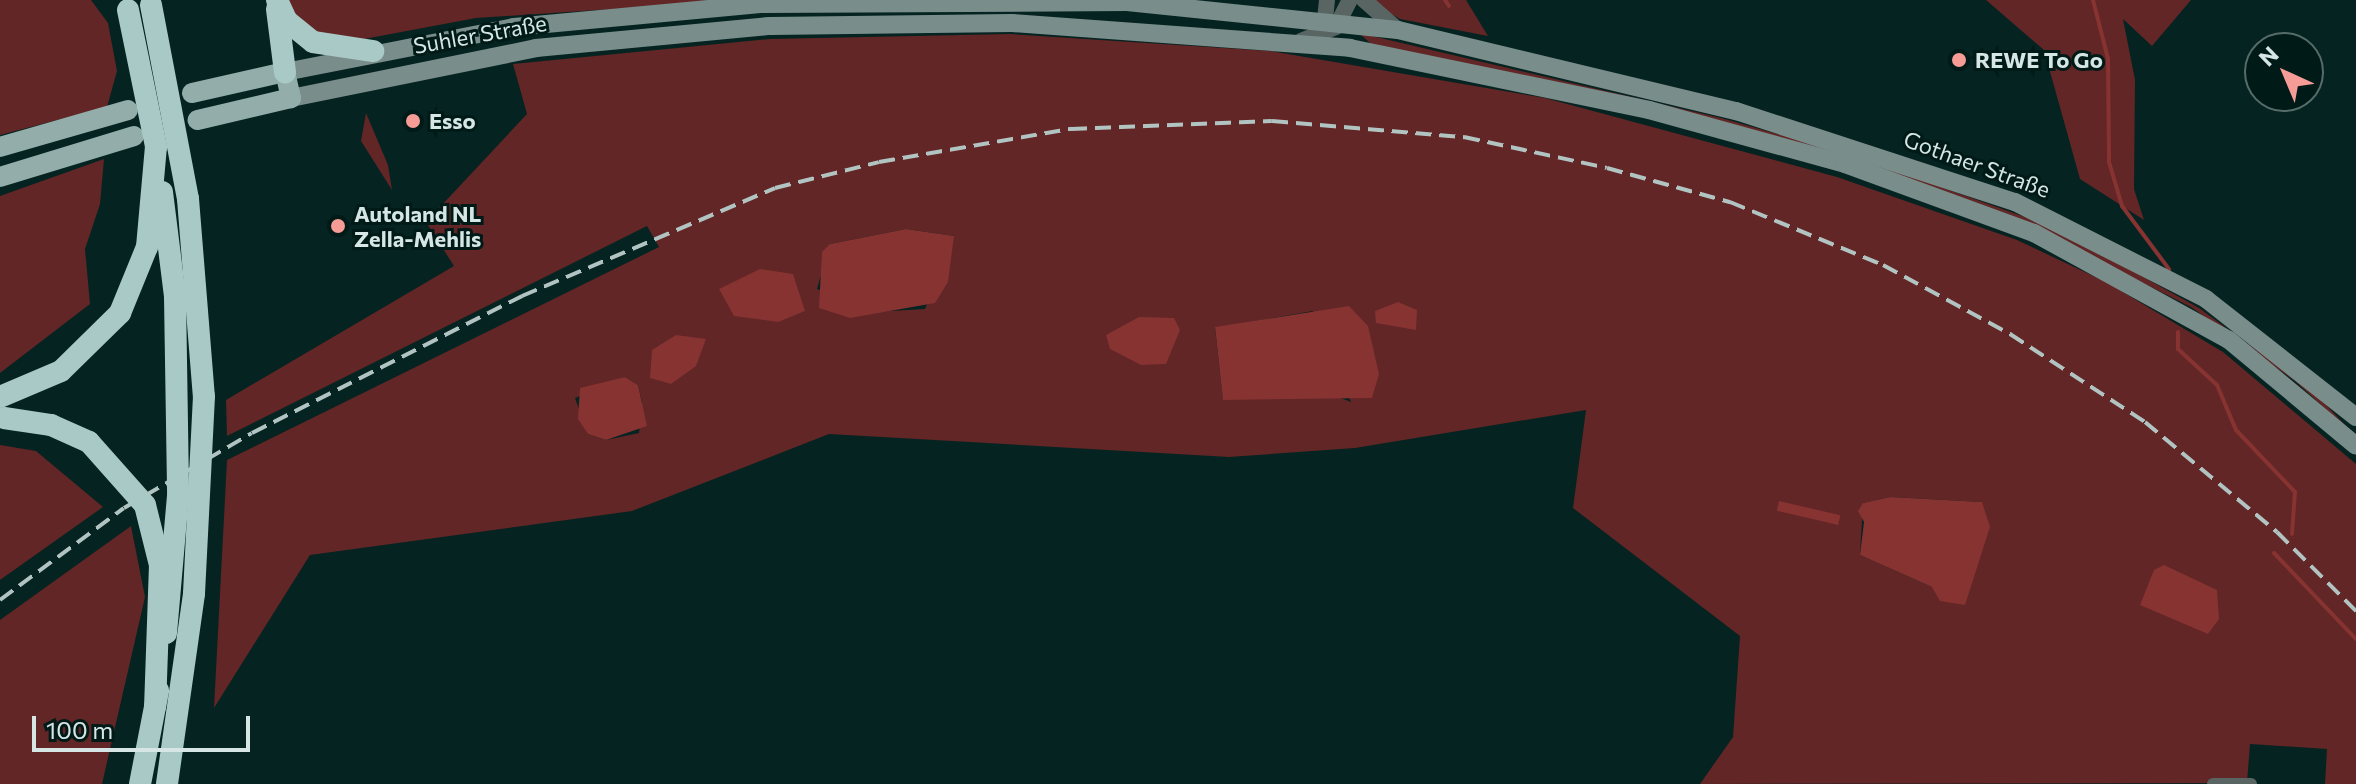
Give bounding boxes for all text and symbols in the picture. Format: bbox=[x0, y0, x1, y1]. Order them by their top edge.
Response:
street label: Suhler Straße bbox=[411, 9, 549, 59]
north arrow bbox=[2244, 32, 2324, 112]
text: N bbox=[2253, 40, 2284, 71]
place label: REWE To Go bbox=[1975, 47, 2103, 73]
marker: REWE To Go bbox=[1950, 51, 1968, 69]
place label: Esso bbox=[429, 108, 476, 134]
marker: Esso bbox=[404, 112, 422, 130]
street label: Gothaer Straße bbox=[1900, 125, 2054, 203]
place label: Autoland NL Zella-Mehlis bbox=[354, 200, 481, 252]
marker: Autoland NL Zella-Mehlis bbox=[329, 217, 347, 235]
scale bar bbox=[36, 700, 254, 750]
text: 100 m bbox=[46, 715, 113, 744]

